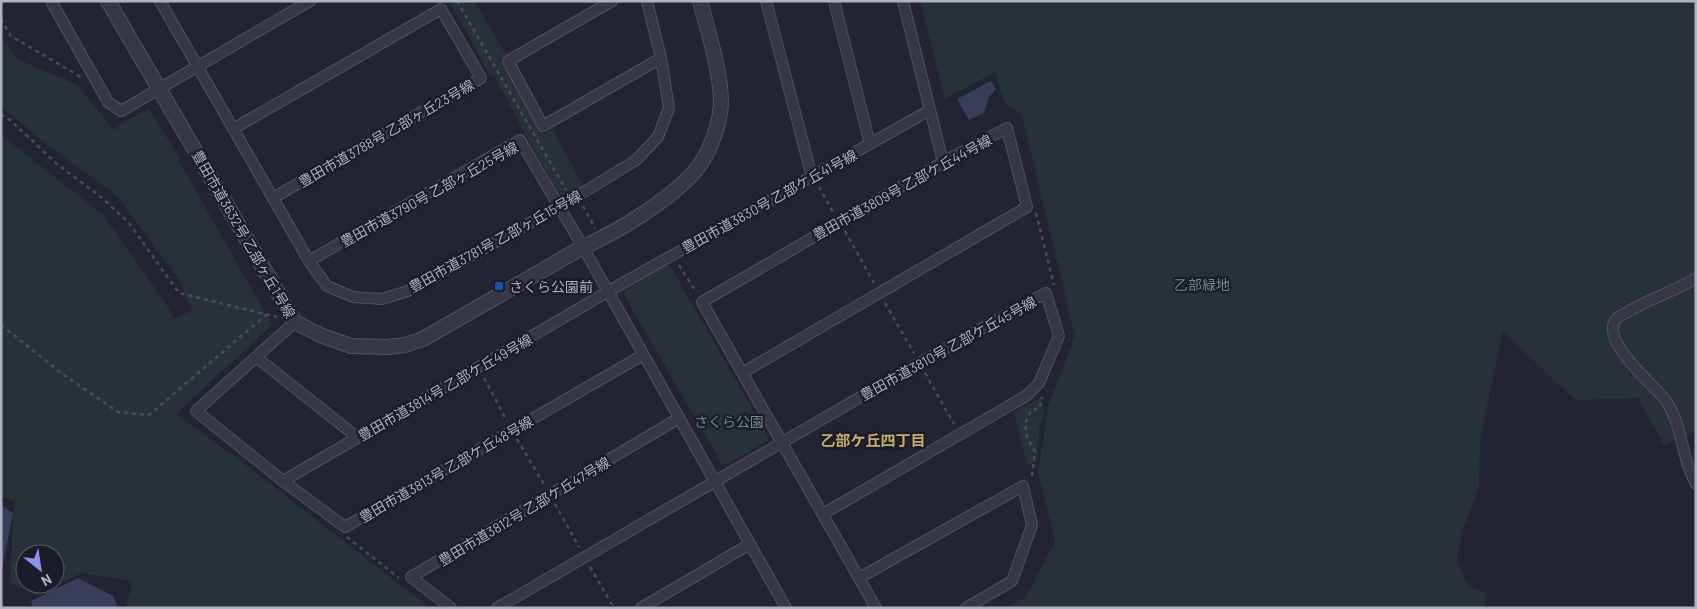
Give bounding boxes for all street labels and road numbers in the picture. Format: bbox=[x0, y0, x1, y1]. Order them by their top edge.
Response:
street label: 豊田市道3788号 乙部ヶ丘23号線 bbox=[295, 76, 477, 190]
street label: 豊田市道3809号 乙部ケ丘44号線 bbox=[810, 131, 994, 243]
street label: 豊田市道3790号 乙部ヶ丘25号線 bbox=[337, 138, 521, 250]
street label: 豊田市道3830号 乙部ケ丘41号線 bbox=[678, 146, 860, 256]
street label: 豊田市道3632号 乙部ヶ丘1号線 bbox=[189, 147, 299, 321]
street label: 豊田市道3781号 乙部ヶ丘15号線 bbox=[406, 186, 584, 296]
street label: 豊田市道3810号 乙部ケ丘45号線 bbox=[857, 292, 1039, 404]
street label: 豊田市道3814号 乙部ケ丘49号線 bbox=[355, 330, 535, 444]
street label: 豊田市道3813号 乙部ケ丘48号線 bbox=[356, 412, 536, 526]
street label: 豊田市道3812号 乙部ケ丘47号線 bbox=[435, 453, 613, 569]

